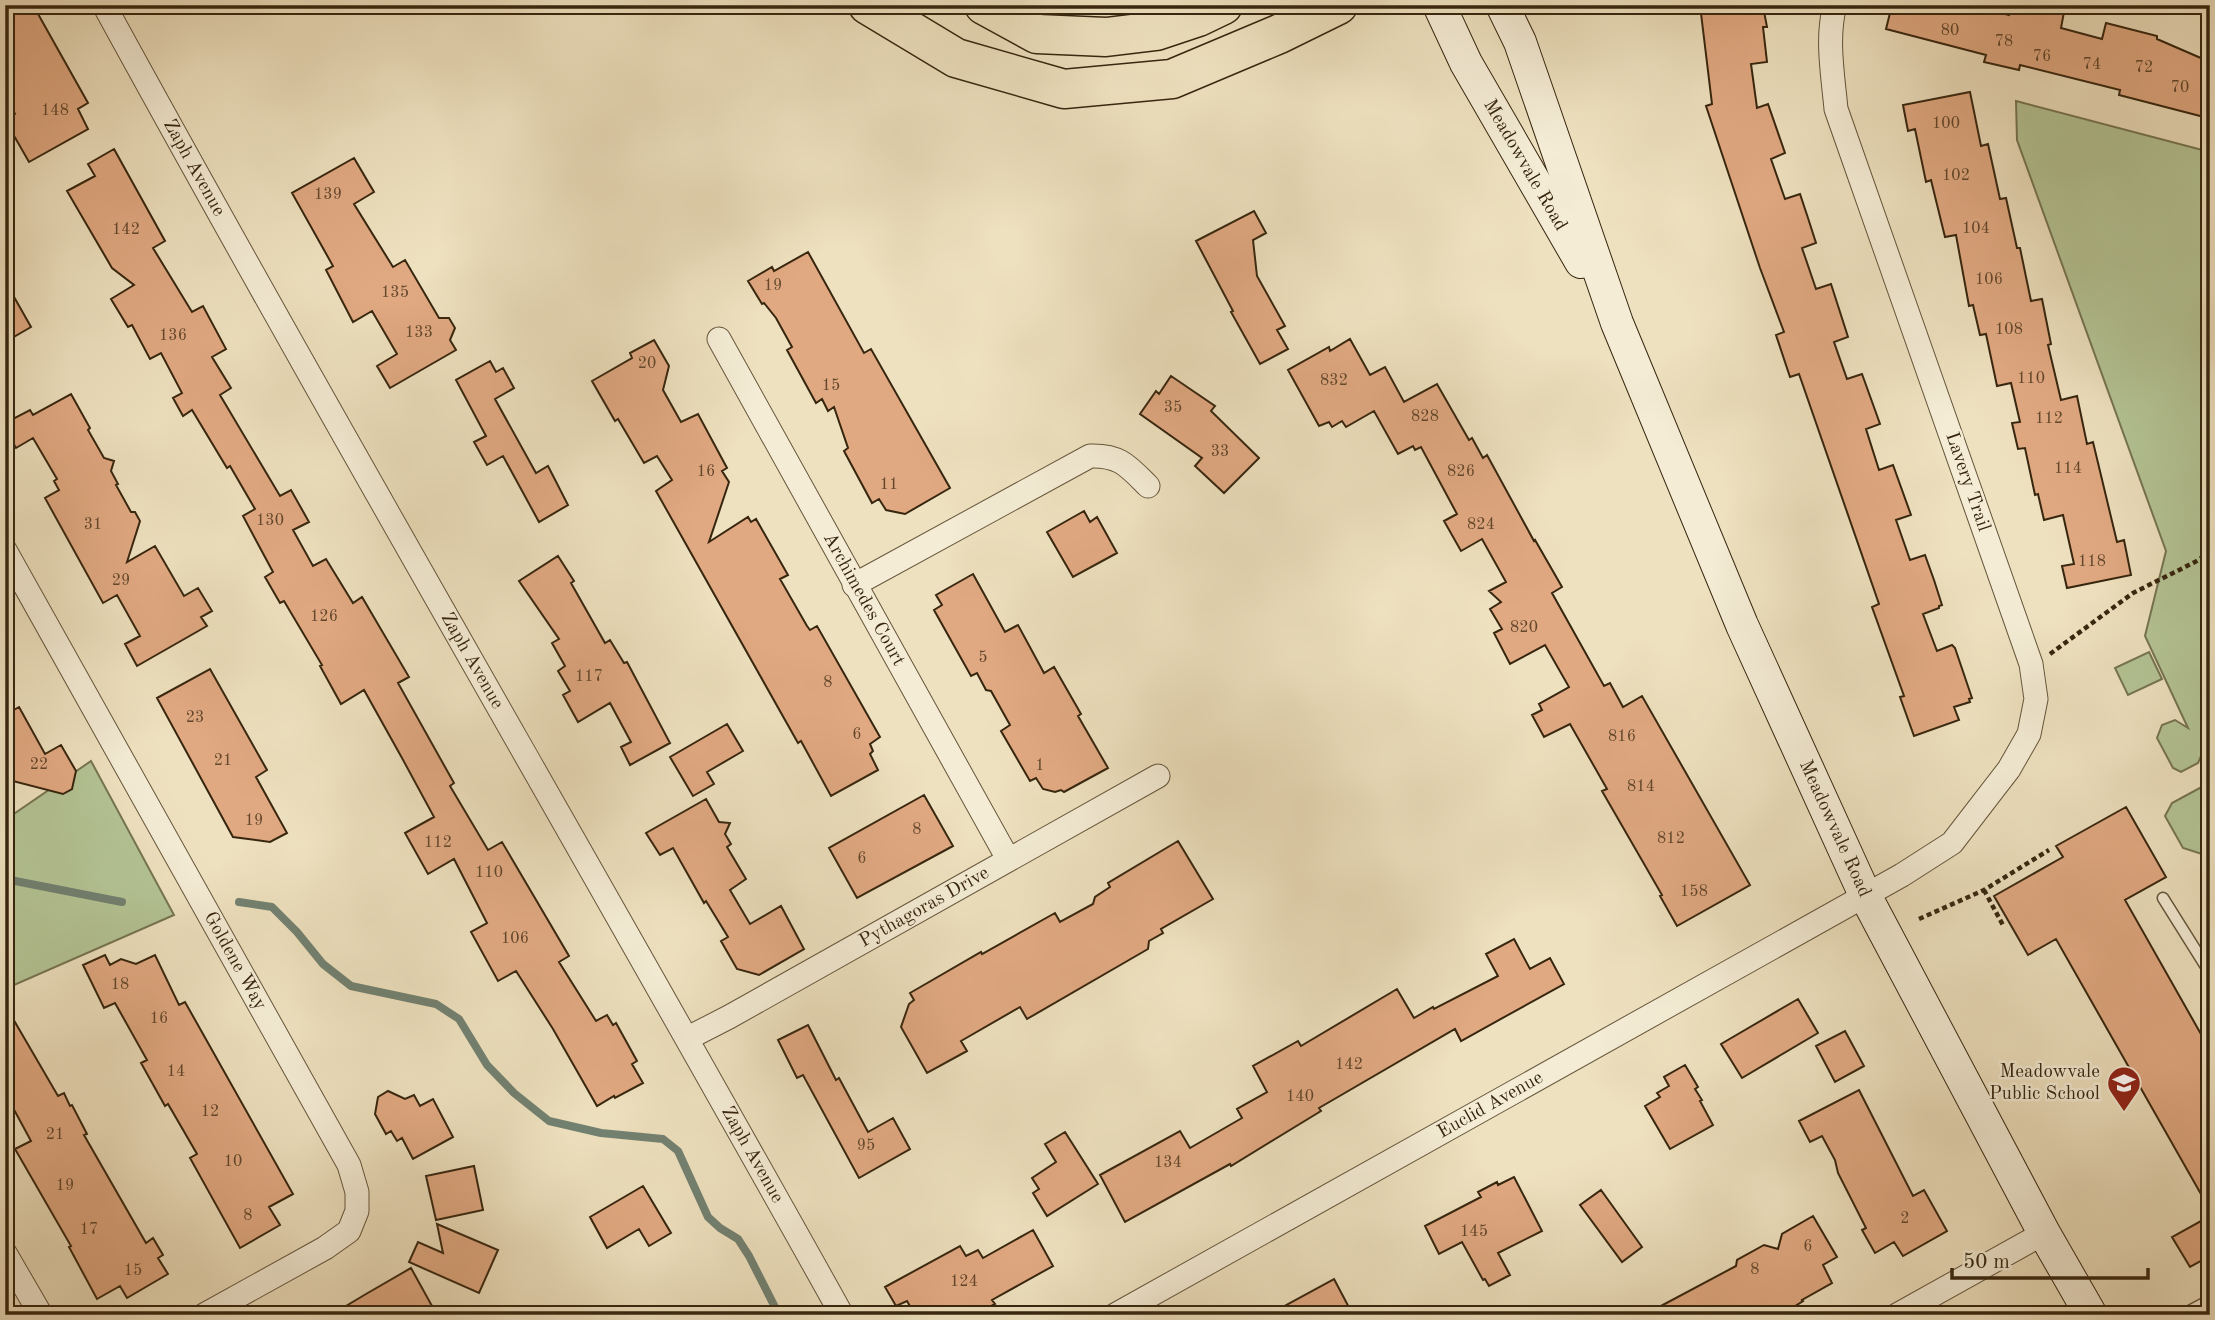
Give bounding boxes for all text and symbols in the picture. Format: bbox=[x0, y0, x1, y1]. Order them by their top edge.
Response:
house number: 80 bbox=[1941, 23, 1959, 39]
house number: 78 bbox=[1995, 34, 2013, 50]
house number: 76 bbox=[2033, 49, 2051, 65]
house number: 74 bbox=[2083, 57, 2101, 73]
house number: 72 bbox=[2135, 60, 2153, 76]
house number: 70 bbox=[2171, 80, 2189, 96]
street label: Meadowvale Road bbox=[1480, 96, 1570, 234]
house number: 148 bbox=[41, 103, 69, 119]
street label: Zaph Avenue bbox=[159, 116, 228, 220]
house number: 100 bbox=[1932, 116, 1960, 132]
house number: 102 bbox=[1942, 168, 1970, 184]
house number: 139 bbox=[314, 187, 342, 203]
house number: 104 bbox=[1962, 221, 1990, 237]
house number: 142 bbox=[112, 222, 140, 238]
house number: 106 bbox=[1975, 272, 2003, 288]
house number: 19 bbox=[764, 278, 782, 294]
house number: 135 bbox=[381, 285, 409, 301]
house number: 108 bbox=[1995, 322, 2023, 338]
house number: 133 bbox=[405, 325, 433, 341]
house number: 136 bbox=[159, 328, 187, 344]
house number: 20 bbox=[638, 356, 656, 372]
house number: 110 bbox=[2017, 371, 2045, 387]
house number: 832 bbox=[1320, 373, 1348, 389]
house number: 15 bbox=[822, 378, 840, 394]
house number: 35 bbox=[1164, 400, 1182, 416]
house number: 828 bbox=[1411, 409, 1439, 425]
house number: 112 bbox=[2035, 411, 2063, 427]
street label: Lavery Trail bbox=[1941, 430, 1993, 534]
house number: 33 bbox=[1211, 444, 1229, 460]
house number: 114 bbox=[2054, 461, 2082, 477]
house number: 16 bbox=[697, 464, 715, 480]
house number: 826 bbox=[1447, 464, 1475, 480]
house number: 11 bbox=[880, 477, 898, 493]
house number: 130 bbox=[256, 513, 284, 529]
house number: 31 bbox=[84, 517, 102, 533]
house number: 824 bbox=[1467, 517, 1495, 533]
street label: Archimedes Court bbox=[819, 530, 908, 669]
house number: 118 bbox=[2078, 554, 2106, 570]
house number: 29 bbox=[112, 573, 130, 589]
house number: 126 bbox=[310, 609, 338, 625]
street label: Zaph Avenue bbox=[437, 609, 507, 712]
house number: 820 bbox=[1510, 620, 1538, 636]
house number: 5 bbox=[978, 650, 988, 666]
house number: 117 bbox=[575, 669, 603, 685]
house number: 8 bbox=[823, 675, 833, 691]
house number: 23 bbox=[186, 710, 204, 726]
house number: 6 bbox=[852, 727, 862, 743]
house number: 816 bbox=[1608, 729, 1636, 745]
house number: 21 bbox=[214, 753, 232, 769]
house number: 22 bbox=[30, 757, 48, 773]
street label: Meadowvale Road bbox=[1795, 757, 1874, 900]
house number: 1 bbox=[1035, 758, 1045, 774]
house number: 814 bbox=[1627, 779, 1655, 795]
house number: 19 bbox=[245, 813, 263, 829]
house number: 8 bbox=[912, 822, 922, 838]
house number: 812 bbox=[1657, 831, 1685, 847]
house number: 112 bbox=[424, 835, 452, 851]
house number: 6 bbox=[857, 851, 867, 867]
street label: Pythagoras Drive bbox=[856, 863, 992, 951]
house number: 110 bbox=[475, 865, 503, 881]
house number: 158 bbox=[1680, 884, 1708, 900]
street label: Goldene Way bbox=[200, 909, 270, 1013]
house number: 106 bbox=[501, 931, 529, 947]
house number: 18 bbox=[111, 977, 129, 993]
house number: 16 bbox=[150, 1011, 168, 1027]
house number: 142 bbox=[1335, 1057, 1363, 1073]
place label: Meadowvale Public School bbox=[1989, 1063, 2100, 1104]
house number: 14 bbox=[167, 1064, 185, 1080]
school or university icon: Meadowvale Public School bbox=[2105, 1064, 2143, 1113]
street label: Euclid Avenue bbox=[1434, 1068, 1546, 1142]
house number: 140 bbox=[1286, 1089, 1314, 1105]
street label: Zaph Avenue bbox=[718, 1103, 787, 1206]
house number: 12 bbox=[201, 1104, 219, 1120]
house number: 21 bbox=[46, 1127, 64, 1143]
house number: 95 bbox=[857, 1138, 875, 1154]
house number: 10 bbox=[224, 1154, 242, 1170]
house number: 134 bbox=[1154, 1155, 1182, 1171]
house number: 19 bbox=[56, 1178, 74, 1194]
house number: 8 bbox=[243, 1208, 253, 1224]
house number: 2 bbox=[1900, 1211, 1910, 1227]
house number: 17 bbox=[80, 1222, 98, 1238]
house number: 145 bbox=[1460, 1224, 1488, 1240]
scale bar bbox=[1952, 1236, 2148, 1280]
house number: 6 bbox=[1803, 1239, 1813, 1255]
text: 50 m bbox=[1963, 1252, 2010, 1273]
house number: 8 bbox=[1750, 1262, 1760, 1278]
house number: 15 bbox=[124, 1263, 142, 1279]
house number: 124 bbox=[950, 1274, 978, 1290]

